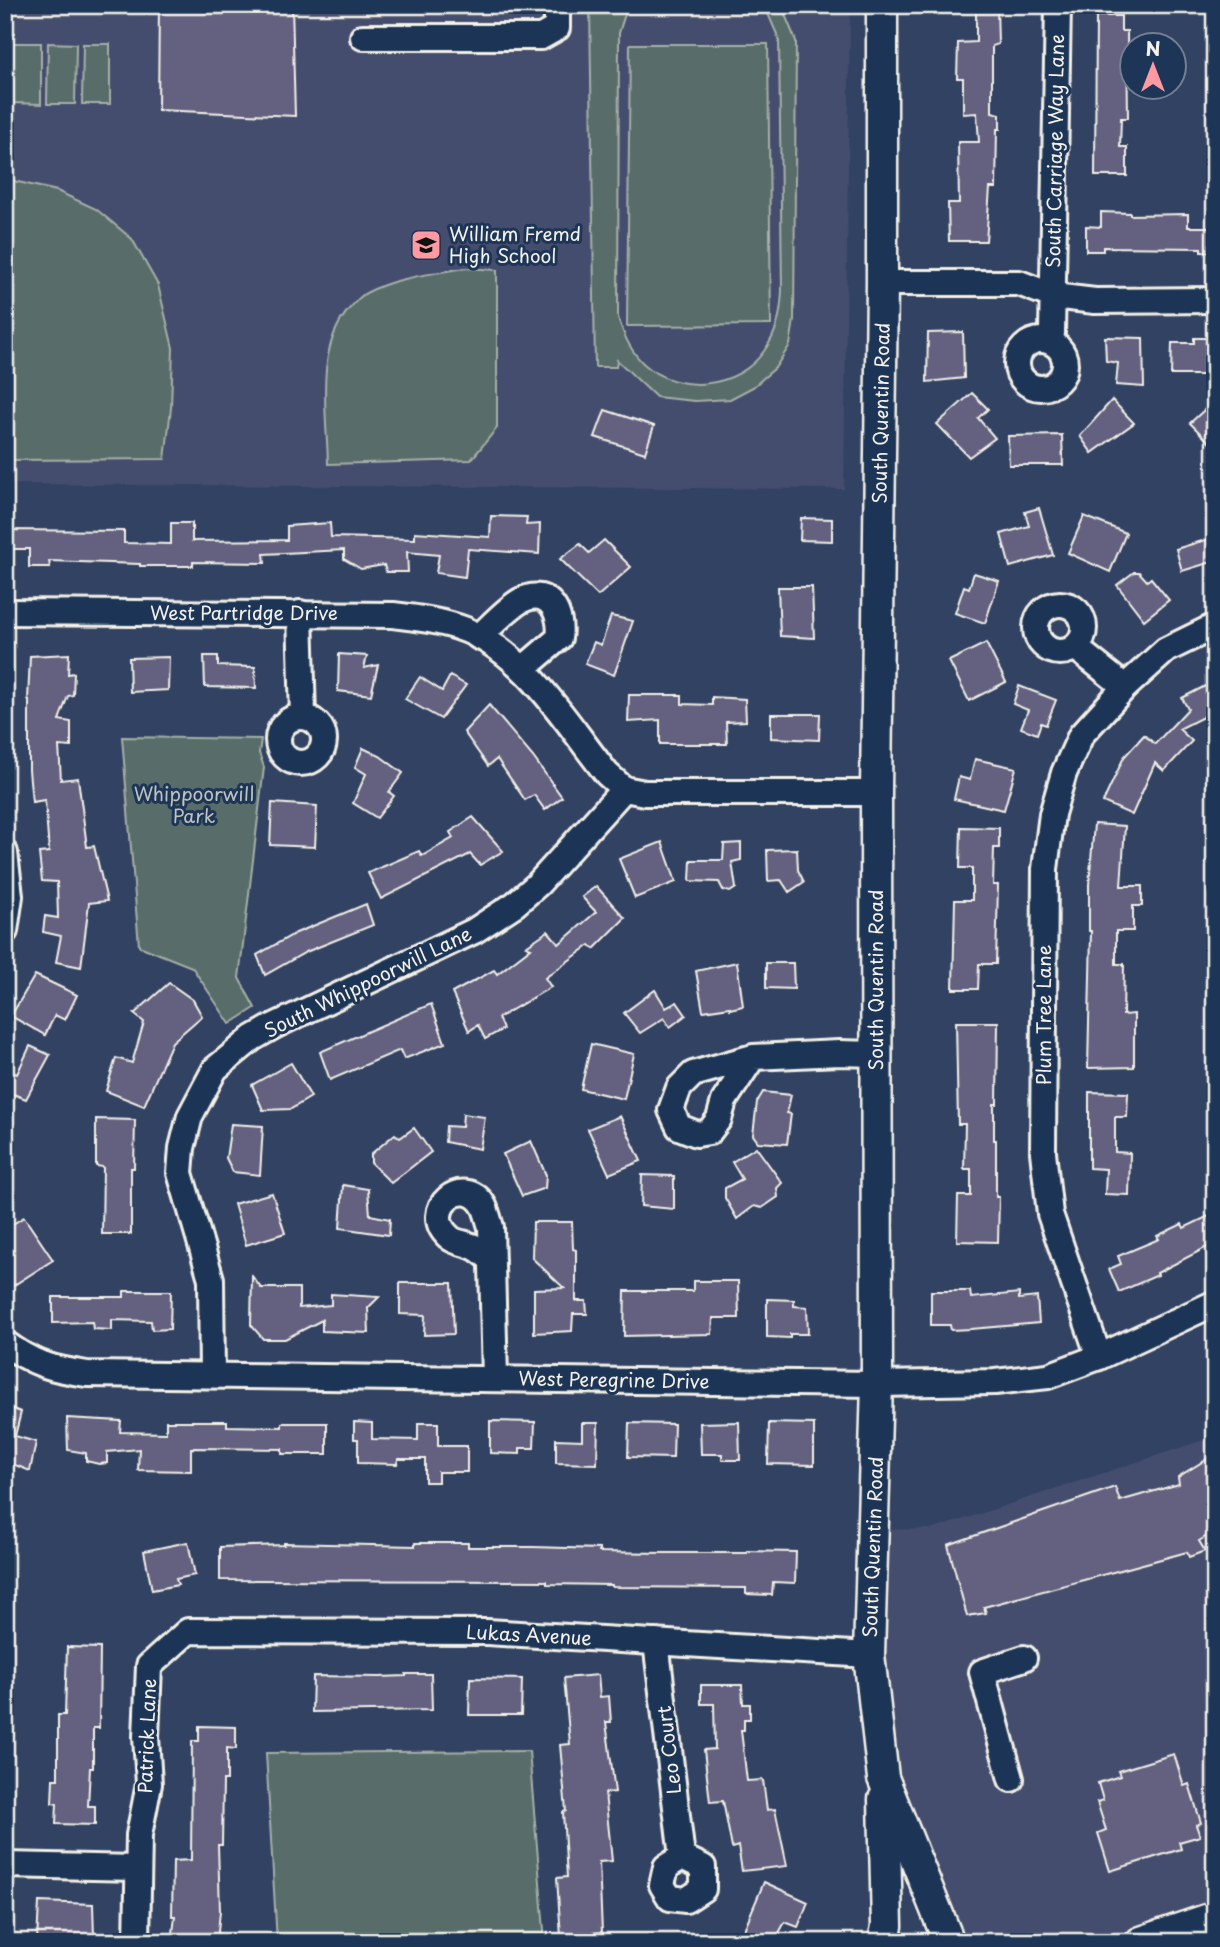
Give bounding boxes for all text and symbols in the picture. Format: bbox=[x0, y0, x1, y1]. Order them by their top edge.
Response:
north arrow bbox=[1118, 32, 1188, 102]
street label: South Carriage Way Lane bbox=[1038, 34, 1070, 268]
text: N bbox=[1145, 34, 1161, 62]
place label: William Fremd High School bbox=[449, 219, 581, 269]
school or university icon: William Fremd High School bbox=[409, 228, 443, 262]
street label: South Quentin Road bbox=[864, 322, 896, 504]
street label: West Partridge Drive bbox=[150, 598, 338, 626]
park label: Whippoorwill Park bbox=[134, 779, 254, 829]
street label: South Quentin Road bbox=[861, 889, 889, 1071]
street label: South Whippoorwill Lane bbox=[259, 919, 476, 1044]
street label: Plum Tree Lane bbox=[1029, 945, 1057, 1085]
street label: West Peregrine Drive bbox=[518, 1363, 710, 1395]
street label: South Quentin Road bbox=[855, 1456, 889, 1638]
street label: Lukas Avenue bbox=[466, 1617, 593, 1651]
street label: Patrick Lane bbox=[130, 1678, 162, 1794]
street label: Leo Court bbox=[649, 1704, 687, 1796]

